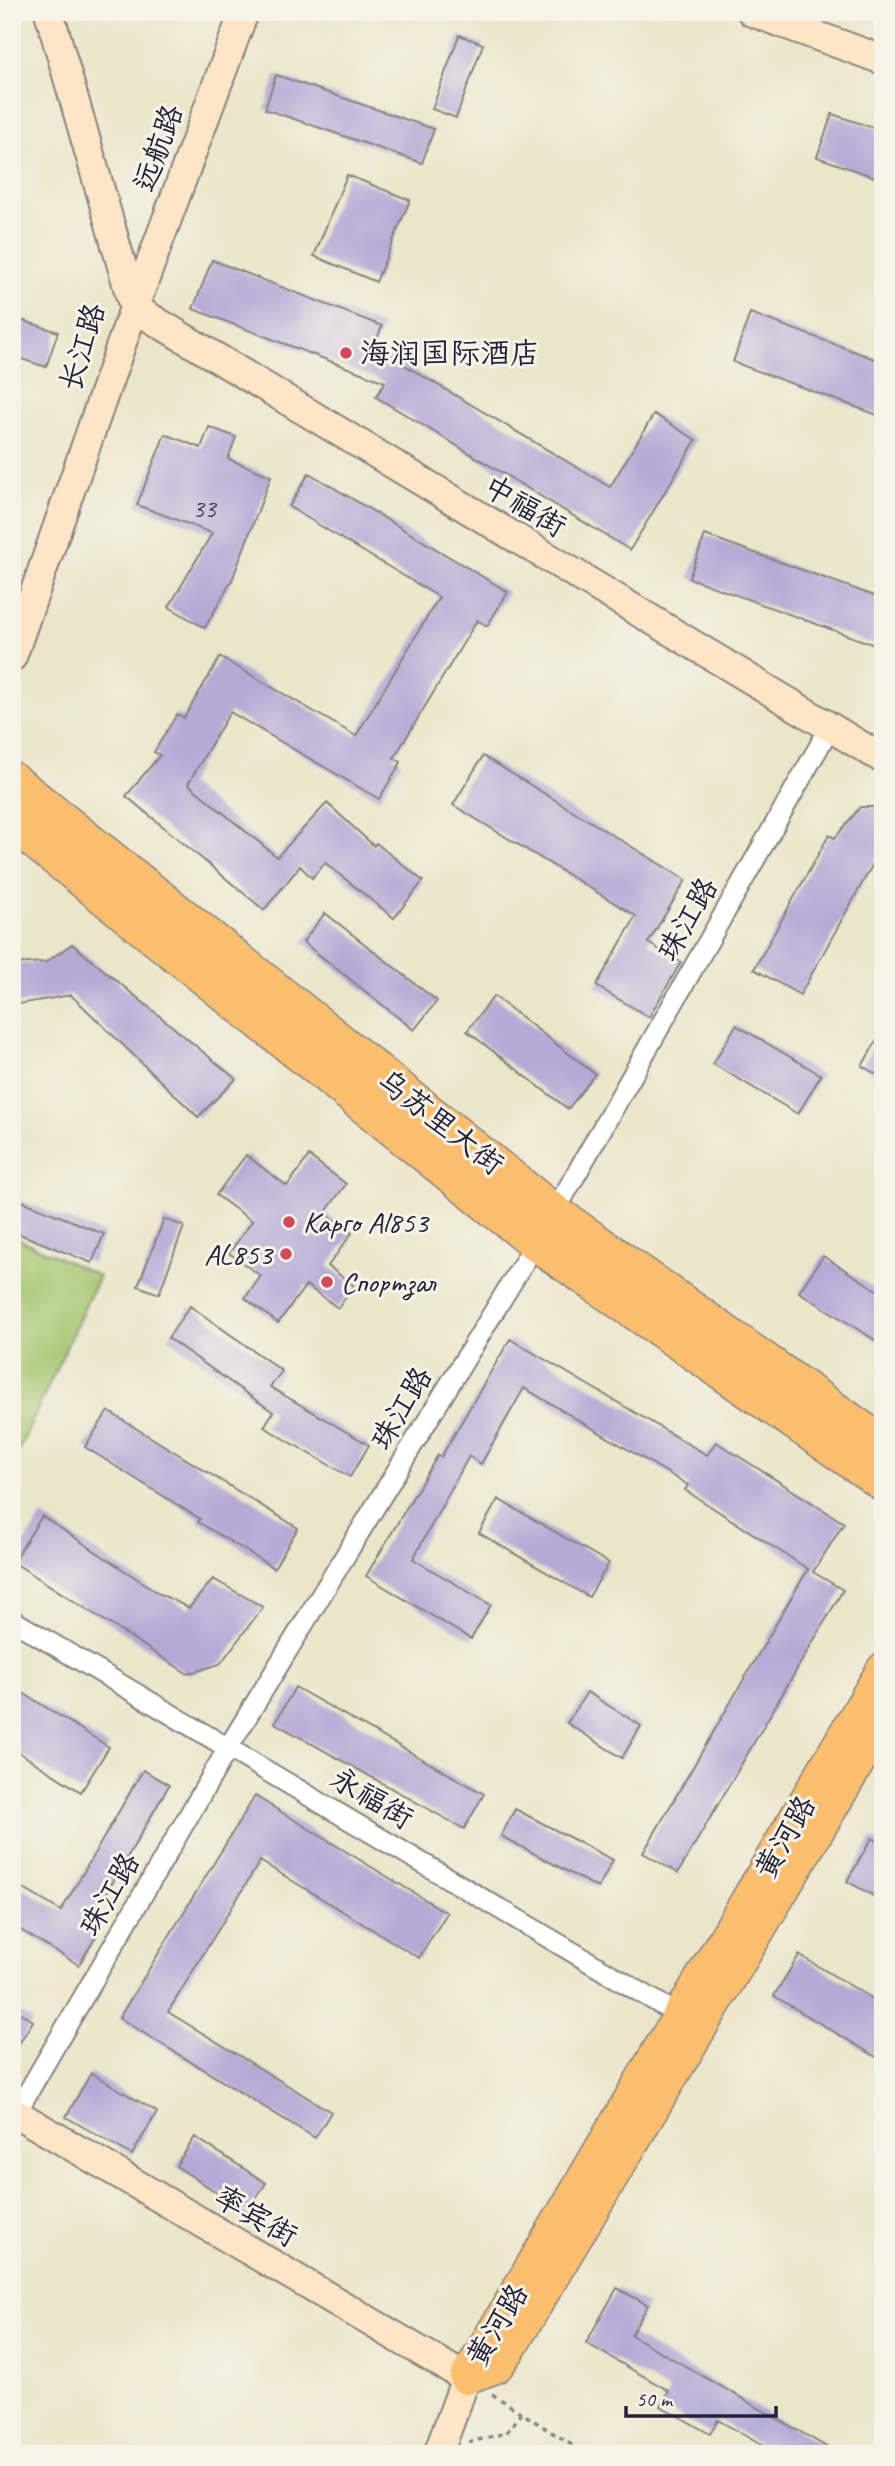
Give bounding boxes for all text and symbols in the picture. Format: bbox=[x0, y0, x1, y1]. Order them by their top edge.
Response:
street label: 远航路 bbox=[125, 99, 191, 197]
street label: 长江路 bbox=[51, 298, 113, 396]
place label: 海润国际酒店 bbox=[360, 334, 540, 372]
marker: 海润国际酒店 bbox=[338, 345, 354, 361]
street label: 中福街 bbox=[477, 467, 573, 545]
house number: 33 bbox=[192, 492, 218, 525]
street label: 珠江路 bbox=[648, 871, 726, 967]
street label: 乌苏里大街 bbox=[370, 1061, 512, 1183]
place label: Карго Al853 bbox=[303, 1203, 431, 1241]
marker: Карго Al853 bbox=[281, 1214, 297, 1230]
place label: AL853 bbox=[204, 1235, 274, 1273]
marker: AL853 bbox=[278, 1246, 294, 1262]
place label: Спортзал bbox=[341, 1263, 437, 1301]
marker: Спортзал bbox=[319, 1274, 335, 1290]
street label: 珠江路 bbox=[362, 1360, 440, 1456]
street label: 永福街 bbox=[324, 1759, 420, 1837]
street label: 黄河路 bbox=[746, 1789, 824, 1885]
street label: 珠江路 bbox=[70, 1846, 148, 1942]
street label: 率宾街 bbox=[208, 2177, 304, 2255]
street label: 黄河路 bbox=[458, 2277, 536, 2373]
scale bar bbox=[626, 2375, 776, 2419]
text: 50 m bbox=[636, 2386, 674, 2412]

